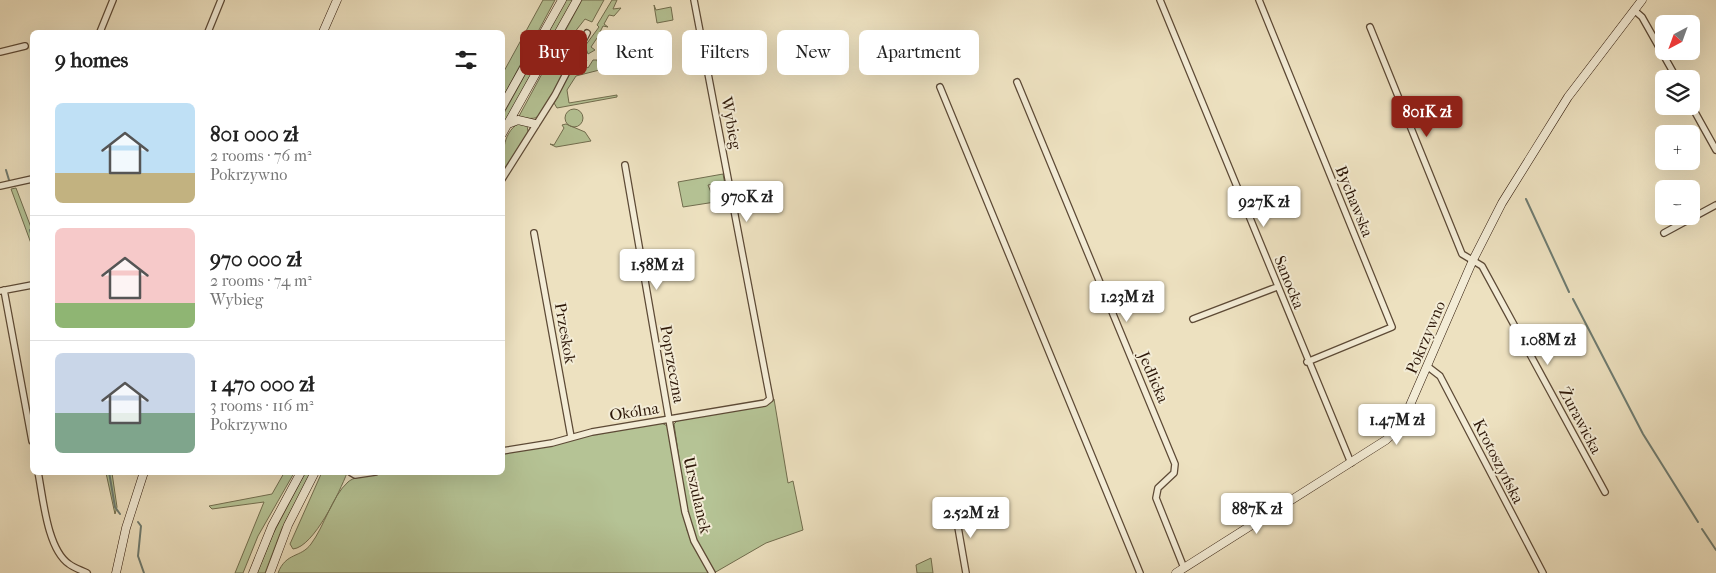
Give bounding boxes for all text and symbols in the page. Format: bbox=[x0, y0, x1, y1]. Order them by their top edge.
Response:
north arrow bbox=[1655, 15, 1700, 60]
map controls bbox=[1655, 15, 1700, 225]
chip: Buy bbox=[520, 30, 587, 75]
chip: Rent bbox=[597, 30, 672, 75]
chip: Filters bbox=[682, 30, 767, 75]
chip: New bbox=[777, 30, 849, 75]
chip: Apartment bbox=[859, 30, 979, 75]
icon: filters bbox=[452, 46, 480, 74]
text: 9 homes bbox=[55, 48, 128, 72]
button: layers bbox=[1655, 70, 1700, 115]
street label: Wybieg bbox=[717, 94, 746, 151]
pin: 801K zł bbox=[1381, 96, 1473, 138]
text: 801K zł bbox=[1402, 102, 1452, 121]
text: 801 000 zł bbox=[210, 122, 298, 146]
icon: home bbox=[95, 123, 155, 183]
button: + bbox=[1655, 125, 1700, 170]
text: 2 rooms · 76 m² bbox=[210, 146, 311, 165]
street label: Bychawska bbox=[1332, 163, 1378, 240]
text: Pokrzywno bbox=[210, 165, 287, 184]
pin: 970K zł bbox=[701, 180, 793, 223]
button: − bbox=[1655, 180, 1700, 225]
pin: 927K zł bbox=[1218, 186, 1310, 228]
text: 970K zł bbox=[721, 187, 773, 206]
text: 927K zł bbox=[1239, 192, 1289, 211]
text: 970 000 zł bbox=[210, 247, 302, 271]
icon: home bbox=[95, 248, 155, 308]
pin: 1.58M zł bbox=[605, 248, 709, 291]
street label: Sanocka bbox=[1270, 253, 1309, 312]
text: 1.58M zł bbox=[631, 255, 683, 274]
text: 2 rooms · 74 m² bbox=[210, 271, 312, 290]
pin: 1.23M zł bbox=[1075, 280, 1179, 323]
text: 1.23M zł bbox=[1100, 287, 1154, 306]
text: Wybieg bbox=[210, 290, 263, 309]
street label: Pokrzywno bbox=[1402, 298, 1449, 376]
street label: Przeskok bbox=[551, 301, 580, 366]
street label: Poprzeczna bbox=[656, 324, 689, 405]
pin: 1.08M zł bbox=[1496, 324, 1600, 366]
text: 1.08M zł bbox=[1520, 330, 1576, 349]
street label: Jedlicka bbox=[1133, 347, 1173, 406]
text: 1 470 000 zł bbox=[210, 372, 314, 396]
icon: home bbox=[95, 373, 155, 433]
street label: Żurawicka bbox=[1555, 384, 1606, 457]
text: 3 rooms · 116 m² bbox=[210, 396, 313, 415]
street label: Okólna bbox=[608, 398, 661, 425]
pin: 1.47M zł bbox=[1345, 404, 1449, 446]
text: 1.47M zł bbox=[1369, 410, 1425, 429]
text: Pokrzywno bbox=[210, 415, 287, 434]
street label: Krotoszyńska bbox=[1469, 416, 1528, 507]
street label: Urszulanek bbox=[679, 455, 716, 536]
pin: 887K zł bbox=[1211, 492, 1303, 535]
pin: 2.52M zł bbox=[919, 496, 1023, 539]
text: 887K zł bbox=[1232, 499, 1282, 518]
text: 2.52M zł bbox=[943, 503, 999, 522]

